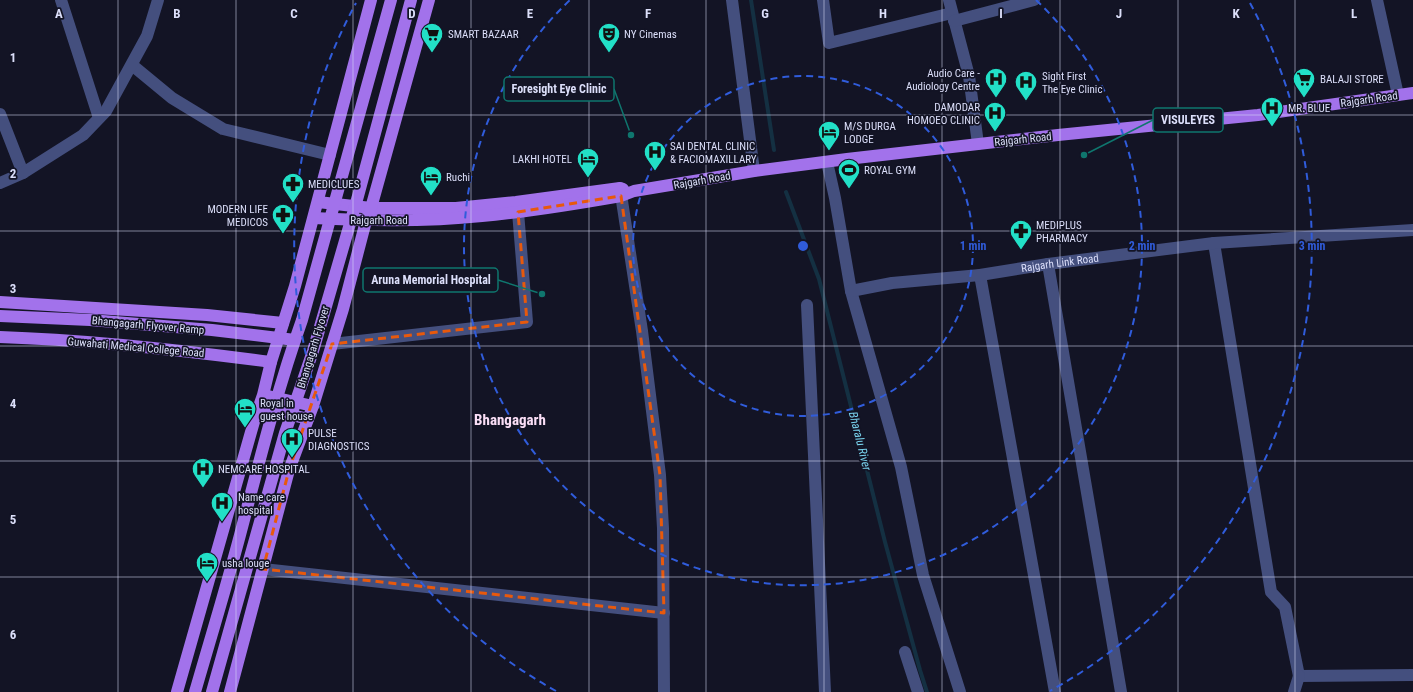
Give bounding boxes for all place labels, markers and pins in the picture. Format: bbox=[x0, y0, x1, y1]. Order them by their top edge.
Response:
supermarket icon: SMART BAZAAR bbox=[419, 21, 445, 54]
theatre icon: NY Cinemas bbox=[596, 21, 622, 54]
place label: SMART BAZAAR bbox=[448, 28, 519, 41]
place label: NY Cinemas bbox=[624, 28, 677, 41]
hospital icon: Audio Care - Audiology Centre bbox=[983, 66, 1009, 99]
supermarket icon: BALAJI STORE bbox=[1291, 66, 1317, 99]
place label: Audio Care - Audiology Centre bbox=[906, 67, 980, 93]
hospital icon: Sight First The Eye Clinic bbox=[1013, 69, 1039, 102]
place label: Sight First The Eye Clinic bbox=[1042, 70, 1102, 96]
place label: BALAJI STORE bbox=[1320, 73, 1384, 86]
callout: Foresight Eye Clinic bbox=[504, 77, 614, 101]
hospital icon: MR. BLUE bbox=[1259, 95, 1285, 128]
hospital icon: DAMODAR HOMOEO CLINIC bbox=[982, 100, 1008, 133]
place label: DAMODAR HOMOEO CLINIC bbox=[907, 101, 980, 127]
place label: MR. BLUE bbox=[1288, 102, 1331, 115]
callout: VISULEYES bbox=[1153, 108, 1223, 132]
hotel icon: M/S DURGA LODGE bbox=[816, 119, 842, 152]
place label: M/S DURGA LODGE bbox=[844, 120, 896, 146]
hospital icon: SAI DENTAL CLINIC & FACIOMAXILLARY bbox=[642, 139, 668, 172]
place label: SAI DENTAL CLINIC & FACIOMAXILLARY bbox=[670, 140, 757, 166]
hotel icon: LAKHI HOTEL bbox=[575, 146, 601, 179]
place label: LAKHI HOTEL bbox=[513, 153, 572, 166]
sports icon: ROYAL GYM bbox=[836, 157, 862, 190]
hotel icon: Ruchi bbox=[418, 164, 444, 197]
place label: ROYAL GYM bbox=[864, 164, 916, 177]
pharmacy icon: MEDICLUES bbox=[280, 171, 306, 204]
place label: Ruchi bbox=[446, 171, 470, 184]
place label: MEDICLUES bbox=[308, 178, 360, 191]
pharmacy icon: MODERN LIFE MEDICOS bbox=[270, 202, 296, 235]
place label: MODERN LIFE MEDICOS bbox=[207, 203, 269, 229]
pharmacy icon: MEDIPLUS PHARMACY bbox=[1008, 218, 1034, 251]
place label: MEDIPLUS PHARMACY bbox=[1036, 219, 1088, 245]
centre of rings bbox=[796, 239, 810, 253]
callout: Aruna Memorial Hospital bbox=[363, 268, 498, 292]
hotel icon: Royal in guest house bbox=[232, 396, 258, 429]
place label: Royal in guest house bbox=[260, 397, 313, 423]
hospital icon: PULSE DIAGNOSTICS bbox=[279, 426, 305, 459]
place label: PULSE DIAGNOSTICS bbox=[308, 427, 370, 453]
hospital icon: NEMCARE HOSPITAL bbox=[190, 456, 216, 489]
place label: NEMCARE HOSPITAL bbox=[218, 463, 310, 476]
hospital icon: Name care hospital bbox=[209, 490, 235, 523]
place label: Name care hospital bbox=[238, 491, 285, 517]
hotel icon: usha louge bbox=[194, 550, 220, 583]
place label: usha louge bbox=[222, 557, 269, 570]

